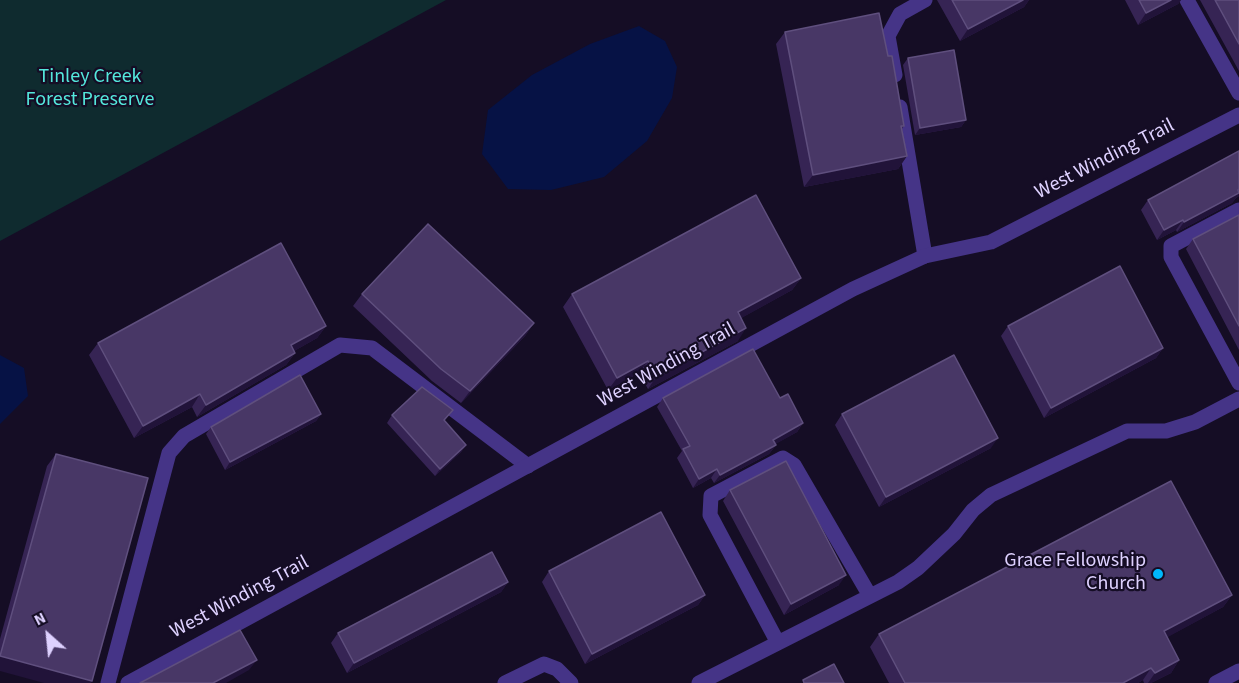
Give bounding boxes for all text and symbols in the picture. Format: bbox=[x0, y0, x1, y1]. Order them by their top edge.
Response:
park label: Tinley Creek Forest Preserve bbox=[26, 66, 154, 113]
street label: West Winding Trail bbox=[1031, 114, 1179, 206]
street label: West Winding Trail bbox=[594, 318, 740, 414]
place label: Grace Fellowship Church bbox=[1004, 550, 1146, 597]
street label: West Winding Trail bbox=[167, 551, 313, 645]
marker: Grace Fellowship Church bbox=[1151, 567, 1165, 581]
north arrow bbox=[18, 605, 78, 665]
text: N bbox=[30, 607, 50, 631]

